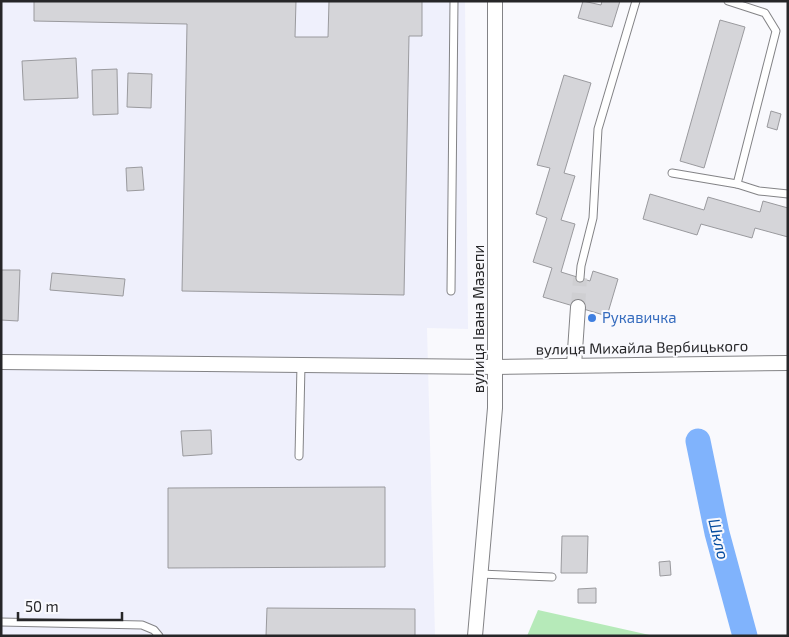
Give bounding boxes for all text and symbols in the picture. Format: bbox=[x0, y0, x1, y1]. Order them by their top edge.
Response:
street label: вулиця Івана Мазепи bbox=[469, 245, 488, 393]
place label: Рукавичка bbox=[602, 308, 677, 327]
marker: Рукавичка bbox=[586, 312, 598, 324]
street label: вулиця Михайла Вербицького bbox=[536, 336, 748, 359]
water label: Шкло bbox=[705, 516, 734, 561]
scale bar bbox=[18, 590, 121, 622]
text: 50 m bbox=[25, 597, 59, 615]

